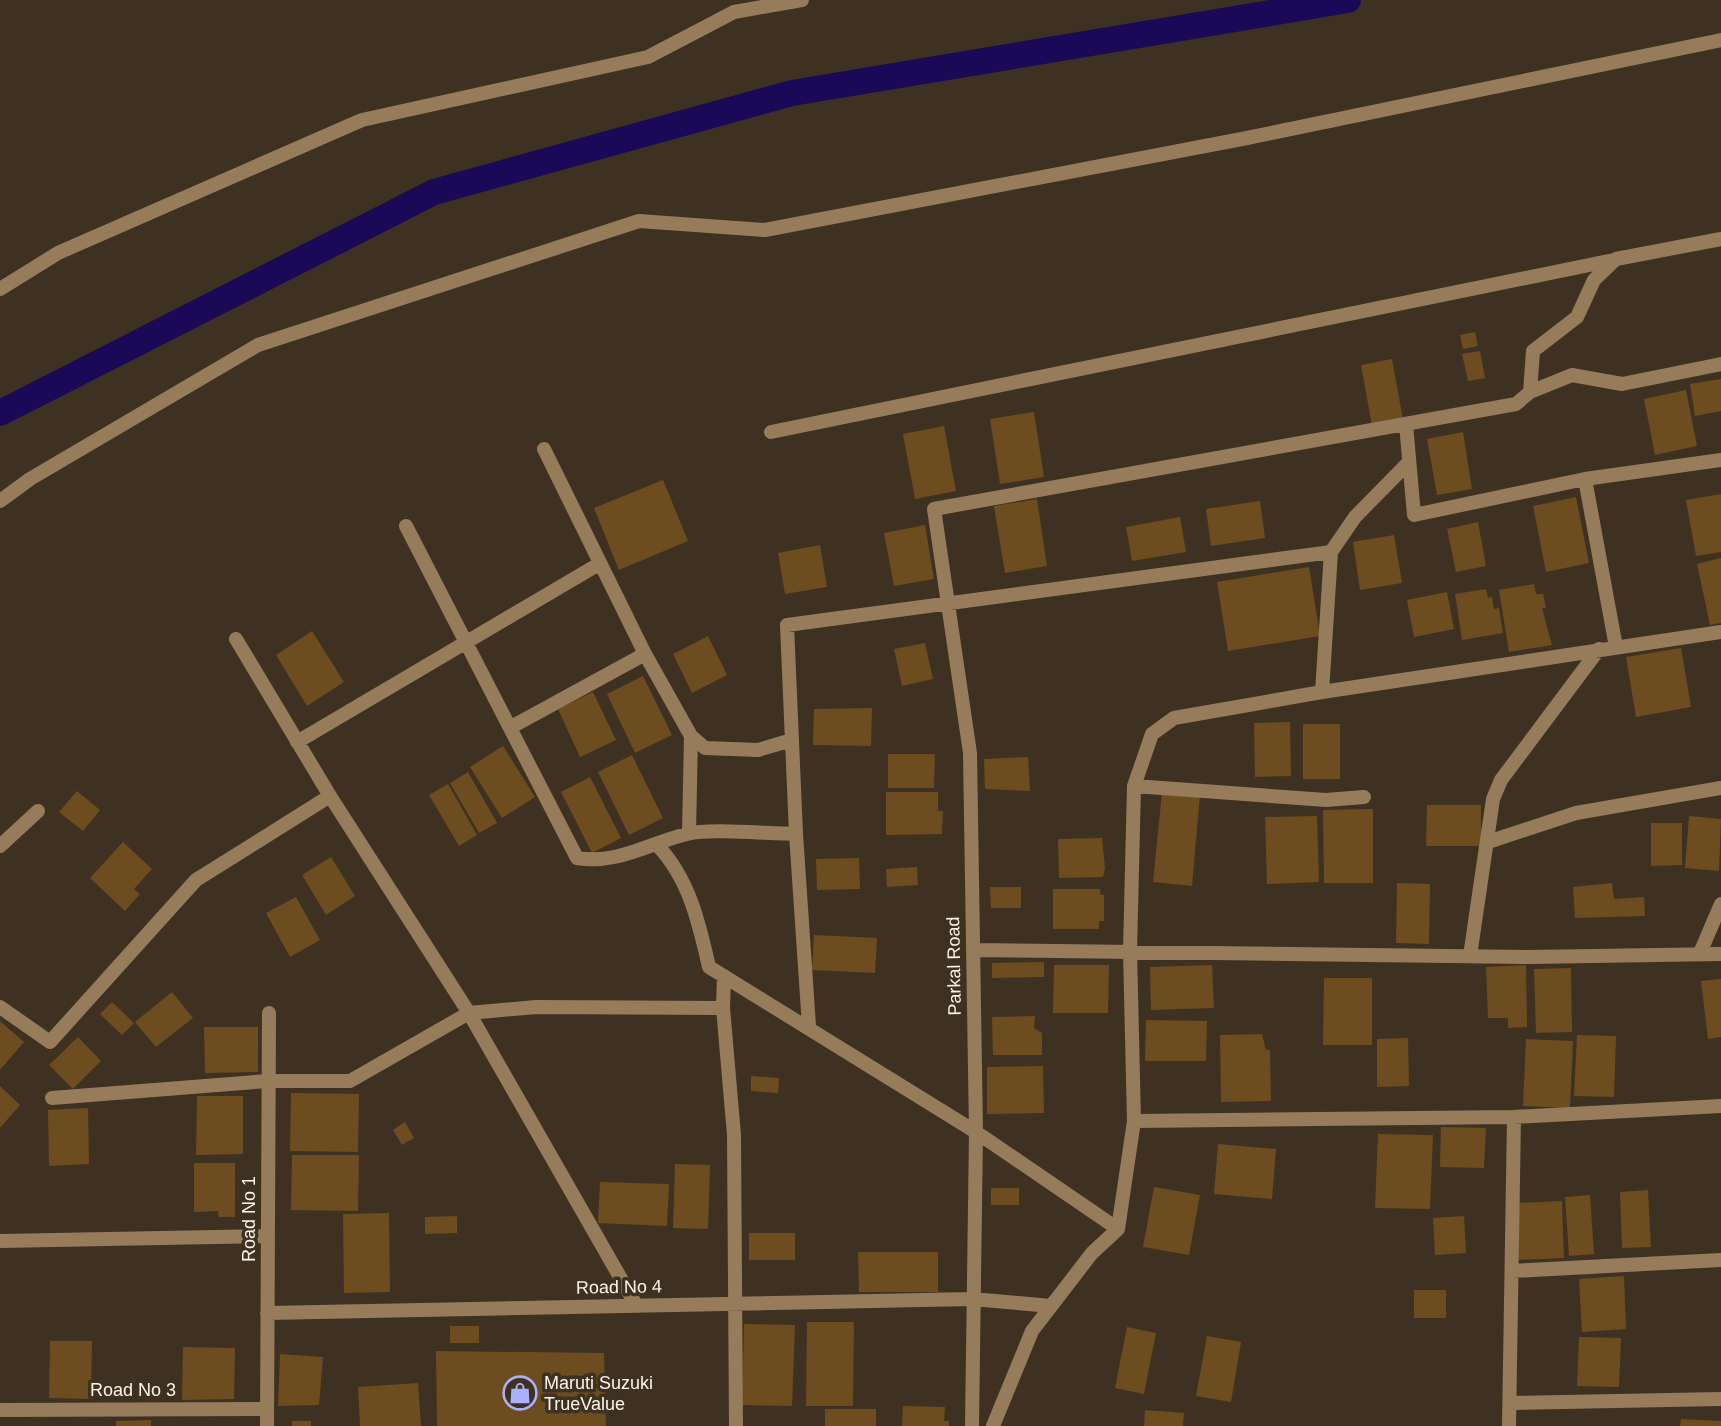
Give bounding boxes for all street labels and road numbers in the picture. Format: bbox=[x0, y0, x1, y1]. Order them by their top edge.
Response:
street label: Parkal Road bbox=[943, 916, 965, 1016]
street label: Road No 1 bbox=[239, 1176, 259, 1262]
street label: Road No 4 bbox=[576, 1276, 662, 1298]
street label: Road No 3 bbox=[90, 1380, 176, 1400]

